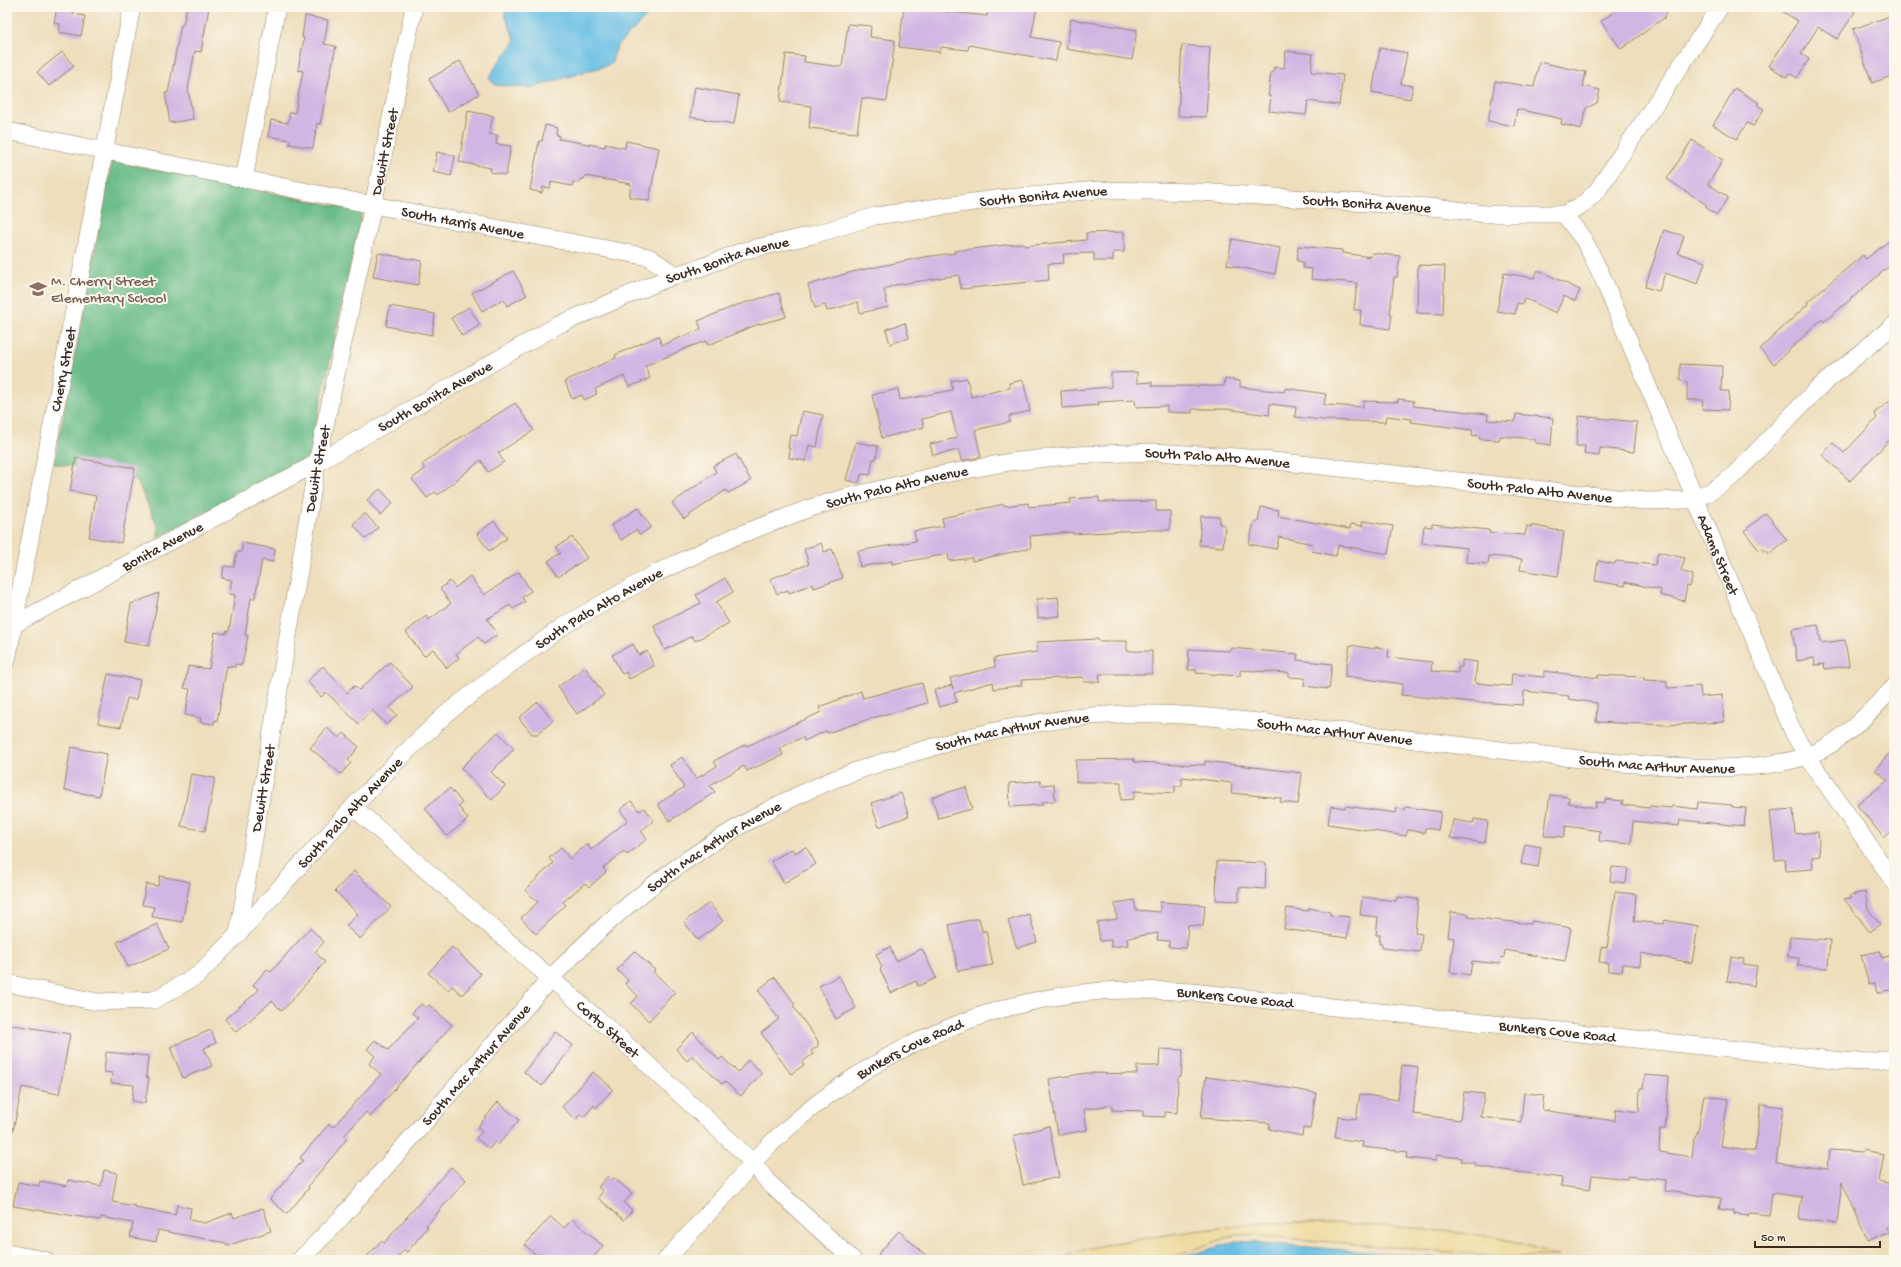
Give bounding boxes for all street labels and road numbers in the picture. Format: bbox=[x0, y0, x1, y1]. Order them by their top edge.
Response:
street label: Dewitt Street bbox=[368, 105, 404, 198]
street label: South Bonita Avenue bbox=[978, 183, 1108, 212]
street label: South Bonita Avenue bbox=[1302, 192, 1432, 218]
street label: South Harris Avenue bbox=[400, 204, 526, 244]
street label: South Bonita Avenue bbox=[663, 234, 791, 289]
street label: Cherry Street bbox=[48, 324, 82, 413]
street label: South Bonita Avenue bbox=[375, 357, 496, 437]
street label: Dewitt Street bbox=[302, 422, 336, 515]
street label: South Palo Alto Avenue bbox=[1145, 445, 1291, 474]
street label: South Palo Alto Avenue bbox=[824, 463, 970, 514]
street label: South Palo Alto Avenue bbox=[1466, 475, 1613, 508]
street label: Adams Street bbox=[1692, 512, 1742, 600]
street label: Bonita Avenue bbox=[119, 518, 207, 577]
street label: South Palo Alto Avenue bbox=[532, 564, 666, 654]
street label: South Mac Arthur Avenue bbox=[934, 709, 1090, 757]
street label: South Mac Arthur Avenue bbox=[1256, 715, 1413, 751]
street label: Dewitt Street bbox=[248, 742, 281, 834]
street label: South Mac Arthur Avenue bbox=[1578, 752, 1736, 779]
street label: South Palo Alto Avenue bbox=[295, 754, 407, 873]
street label: South Mac Arthur Avenue bbox=[644, 798, 785, 897]
street label: Bunkers Cove Road bbox=[1175, 984, 1296, 1014]
street label: Corto Street bbox=[571, 997, 644, 1064]
street label: South Mac Arthur Avenue bbox=[419, 1001, 535, 1130]
street label: Bunkers Cove Road bbox=[853, 1016, 967, 1085]
street label: Bunkers Cove Road bbox=[1497, 1017, 1618, 1048]

